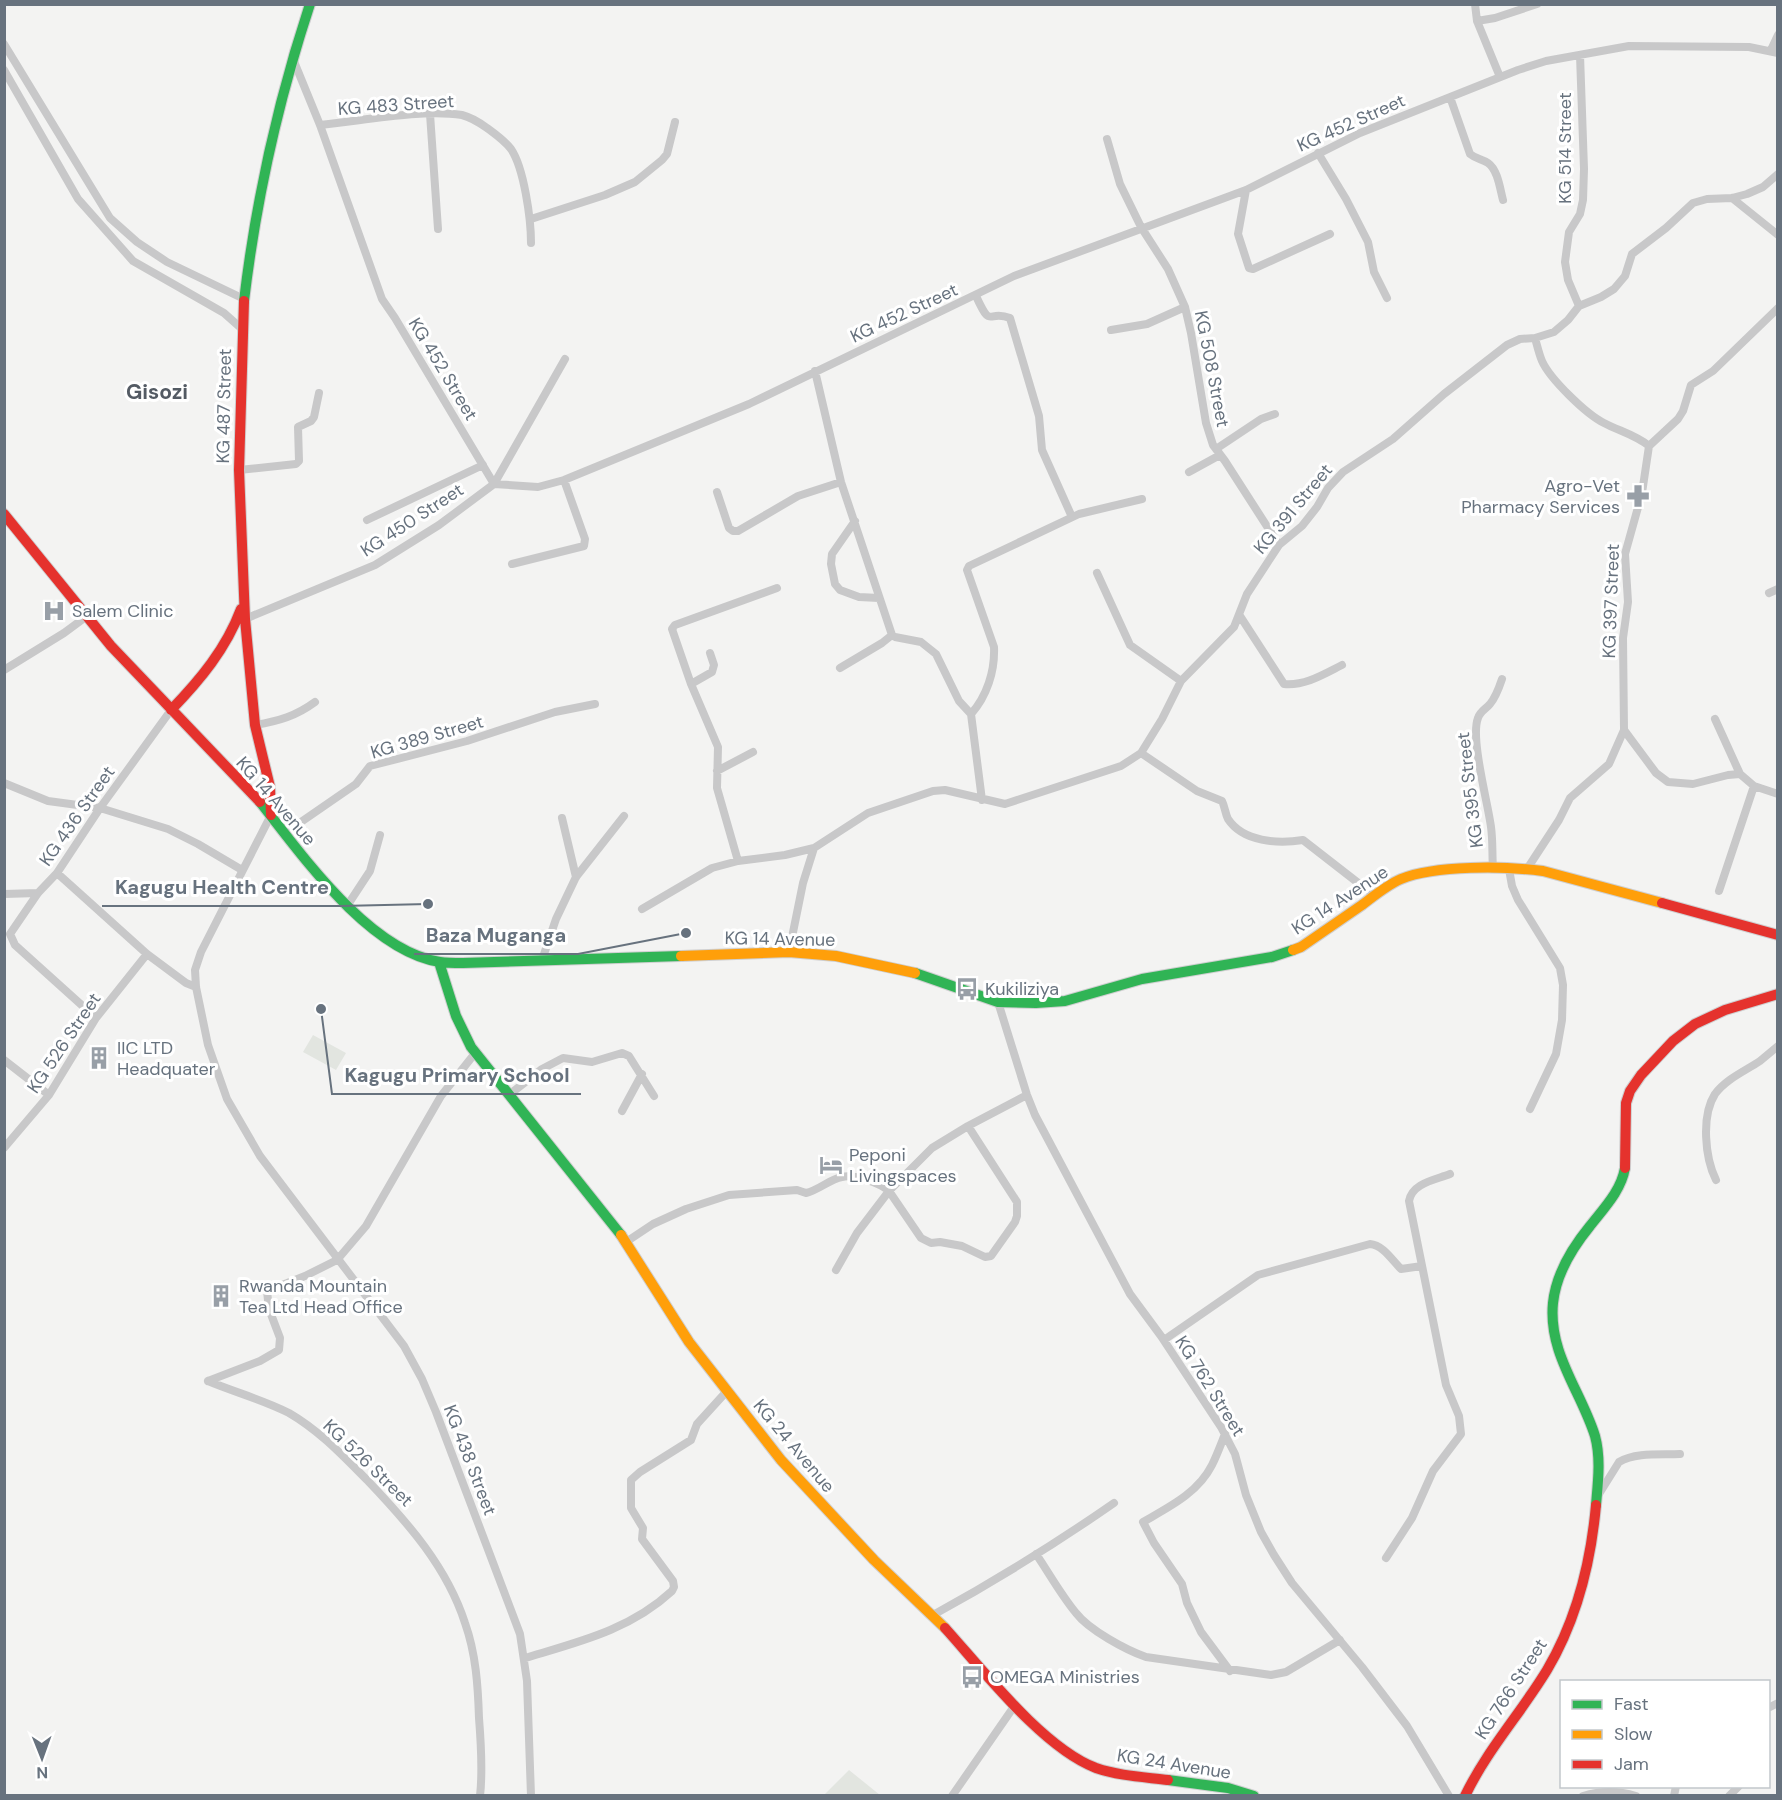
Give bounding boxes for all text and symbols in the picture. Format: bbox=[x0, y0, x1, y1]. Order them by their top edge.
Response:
street label: KG 452 Street bbox=[1293, 88, 1409, 158]
street label: KG 483 Street bbox=[337, 89, 455, 121]
street label: KG 514 Street bbox=[1553, 92, 1577, 204]
street label: KG 452 Street bbox=[846, 278, 962, 348]
street label: KG 508 Street bbox=[1189, 309, 1235, 429]
street label: KG 452 Street bbox=[403, 313, 483, 425]
street label: KG 487 Street bbox=[211, 348, 237, 464]
district label: Gisozi bbox=[126, 378, 188, 406]
street label: KG 391 Street bbox=[1248, 459, 1338, 559]
place label: Agro-Vet Pharmacy Services bbox=[1461, 474, 1620, 519]
street label: KG 450 Street bbox=[356, 478, 468, 562]
pharmacy icon: Agro-Vet Pharmacy Services bbox=[1625, 483, 1651, 509]
street label: KG 397 Street bbox=[1597, 543, 1625, 659]
hospital icon: Salem Clinic bbox=[41, 598, 67, 624]
place label: Salem Clinic bbox=[72, 599, 173, 623]
street label: KG 389 Street bbox=[368, 709, 486, 765]
street label: KG 395 Street bbox=[1451, 731, 1489, 849]
street label: KG 14 Avenue bbox=[231, 751, 321, 851]
street label: KG 436 Street bbox=[34, 761, 120, 871]
street label: KG 14 Avenue bbox=[1287, 860, 1393, 940]
callout: Kagugu Health Centre bbox=[102, 868, 341, 906]
text: Kagugu Health Centre bbox=[115, 874, 329, 900]
callout: Baza Muganga bbox=[414, 916, 578, 954]
text: Baza Muganga bbox=[426, 922, 566, 948]
street label: KG 14 Avenue bbox=[724, 926, 836, 952]
bus stop icon: Kukiliziya bbox=[954, 976, 980, 1002]
place label: Kukiliziya bbox=[985, 977, 1059, 1001]
street label: KG 526 Street bbox=[22, 988, 106, 1098]
place label: IIC LTD Headquater bbox=[117, 1036, 216, 1081]
building icon: IIC LTD Headquater bbox=[86, 1045, 112, 1071]
callout: Kagugu Primary School bbox=[332, 1056, 581, 1094]
text: Kagugu Primary School bbox=[345, 1062, 570, 1088]
place label: Peponi Livingspaces bbox=[849, 1143, 957, 1188]
hotel icon: Peponi Livingspaces bbox=[818, 1152, 844, 1178]
place label: Rwanda Mountain Tea Ltd Head Office bbox=[239, 1274, 403, 1319]
building icon: Rwanda Mountain Tea Ltd Head Office bbox=[208, 1283, 234, 1309]
street label: KG 762 Street bbox=[1170, 1331, 1250, 1441]
street label: KG 24 Avenue bbox=[748, 1394, 840, 1498]
street label: KG 438 Street bbox=[438, 1401, 502, 1519]
street label: KG 526 Street bbox=[318, 1414, 418, 1512]
street label: KG 766 Street bbox=[1469, 1634, 1553, 1744]
bus stop icon: OMEGA Ministries bbox=[959, 1664, 985, 1690]
place label: OMEGA Ministries bbox=[990, 1665, 1140, 1689]
legend bbox=[1560, 1680, 1770, 1788]
text: Fast bbox=[1614, 1692, 1649, 1716]
text: Slow bbox=[1614, 1722, 1653, 1746]
north arrow bbox=[12, 1728, 72, 1788]
street label: KG 24 Avenue bbox=[1115, 1743, 1233, 1785]
text: Jam bbox=[1614, 1752, 1649, 1776]
text: N bbox=[36, 1762, 48, 1783]

